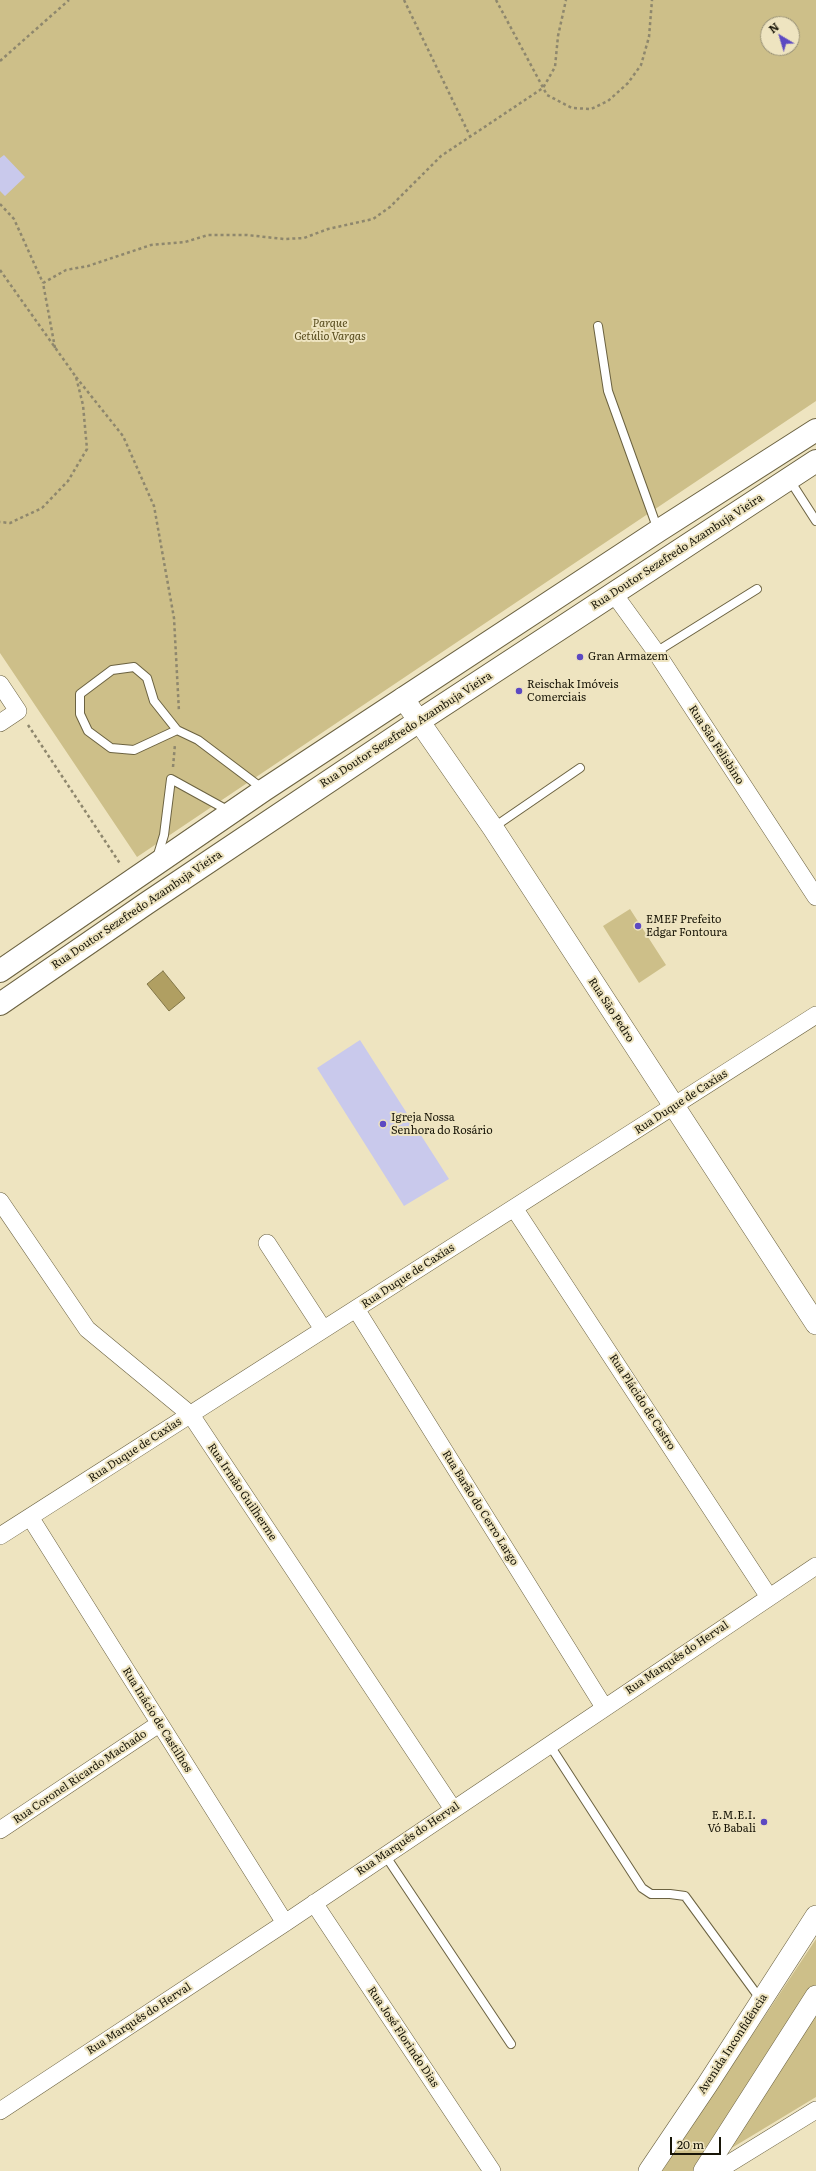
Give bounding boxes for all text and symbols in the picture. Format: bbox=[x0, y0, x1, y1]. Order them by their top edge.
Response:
north arrow bbox=[760, 16, 800, 56]
text: N bbox=[765, 18, 782, 36]
park label: Parque Getúlio Vargas bbox=[294, 317, 366, 343]
street label: Rua Doutor Sezefredo Azambuja Vieira bbox=[589, 491, 765, 613]
place label: Gran Armazem bbox=[588, 650, 668, 664]
marker: Gran Armazem bbox=[575, 652, 585, 662]
street label: Rua Doutor Sezefredo Azambuja Vieira bbox=[318, 669, 494, 791]
place label: Reischak Imóveis Comerciais bbox=[527, 678, 618, 704]
marker: Reischak Imóveis Comerciais bbox=[514, 686, 524, 696]
street label: Rua São Felisbino bbox=[686, 703, 746, 787]
street label: Rua Doutor Sezefredo Azambuja Vieira bbox=[49, 848, 225, 972]
place label: EMEF Prefeito Edgar Fontoura bbox=[646, 913, 727, 939]
marker: EMEF Prefeito Edgar Fontoura bbox=[633, 921, 643, 931]
street label: Rua São Pedro bbox=[585, 975, 637, 1045]
street label: Rua Duque de Caxias bbox=[632, 1067, 730, 1137]
place label: Igreja Nossa Senhora do Rosário bbox=[391, 1111, 493, 1137]
marker: Igreja Nossa Senhora do Rosário bbox=[378, 1119, 388, 1129]
street label: Rua Duque de Caxias bbox=[359, 1241, 457, 1311]
street label: Rua Plácido de Castro bbox=[606, 1352, 678, 1452]
street label: Rua Duque de Caxias bbox=[86, 1415, 184, 1485]
street label: Rua Irmão Guilherme bbox=[205, 1441, 279, 1543]
street label: Rua Barão do Cerro Largo bbox=[439, 1448, 521, 1568]
street label: Rua Marquês do Herval bbox=[623, 1619, 731, 1697]
street label: Rua Inácio de Castilhos bbox=[119, 1665, 195, 1775]
street label: Rua Coronel Ricardo Machado bbox=[11, 1727, 149, 1827]
street label: Rua Marquês do Herval bbox=[354, 1800, 462, 1878]
place label: E.M.E.I. Vó Babali bbox=[708, 1809, 756, 1835]
marker: E.M.E.I. Vó Babali bbox=[759, 1817, 769, 1827]
street label: Rua Marquês do Herval bbox=[84, 1980, 194, 2058]
street label: Rua José Florindo Dias bbox=[365, 1984, 441, 2090]
street label: Avenida Inconfidência bbox=[696, 1991, 770, 2097]
scale bar bbox=[672, 2129, 723, 2155]
text: 20 m bbox=[677, 2135, 704, 2153]

